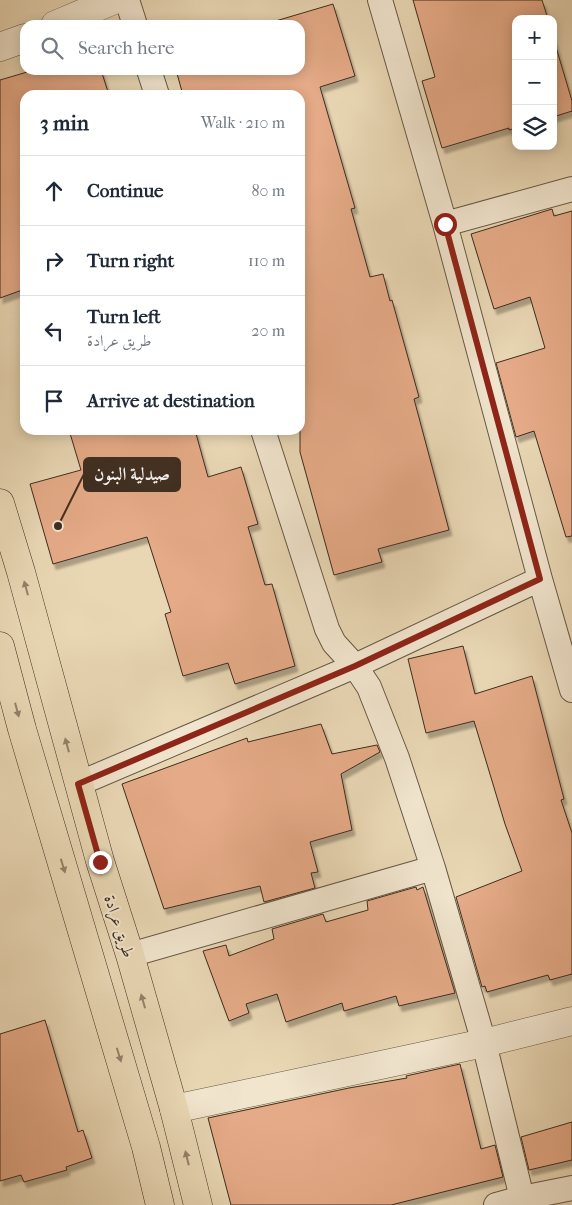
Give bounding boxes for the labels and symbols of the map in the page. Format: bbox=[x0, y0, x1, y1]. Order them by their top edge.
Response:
route start bbox=[434, 213, 457, 236]
callout: صيدلية البنون bbox=[84, 458, 180, 491]
text: صيدلية البنون bbox=[94, 464, 170, 485]
one-way arrow bbox=[21, 580, 29, 595]
one-way arrow bbox=[13, 702, 21, 717]
one-way arrow bbox=[63, 737, 71, 752]
route end bbox=[89, 851, 112, 874]
one-way arrow bbox=[59, 858, 67, 873]
street label: طريق عرادة bbox=[99, 893, 139, 960]
one-way arrow bbox=[139, 994, 147, 1009]
one-way arrow bbox=[116, 1047, 124, 1062]
one-way arrow bbox=[182, 1150, 190, 1165]

